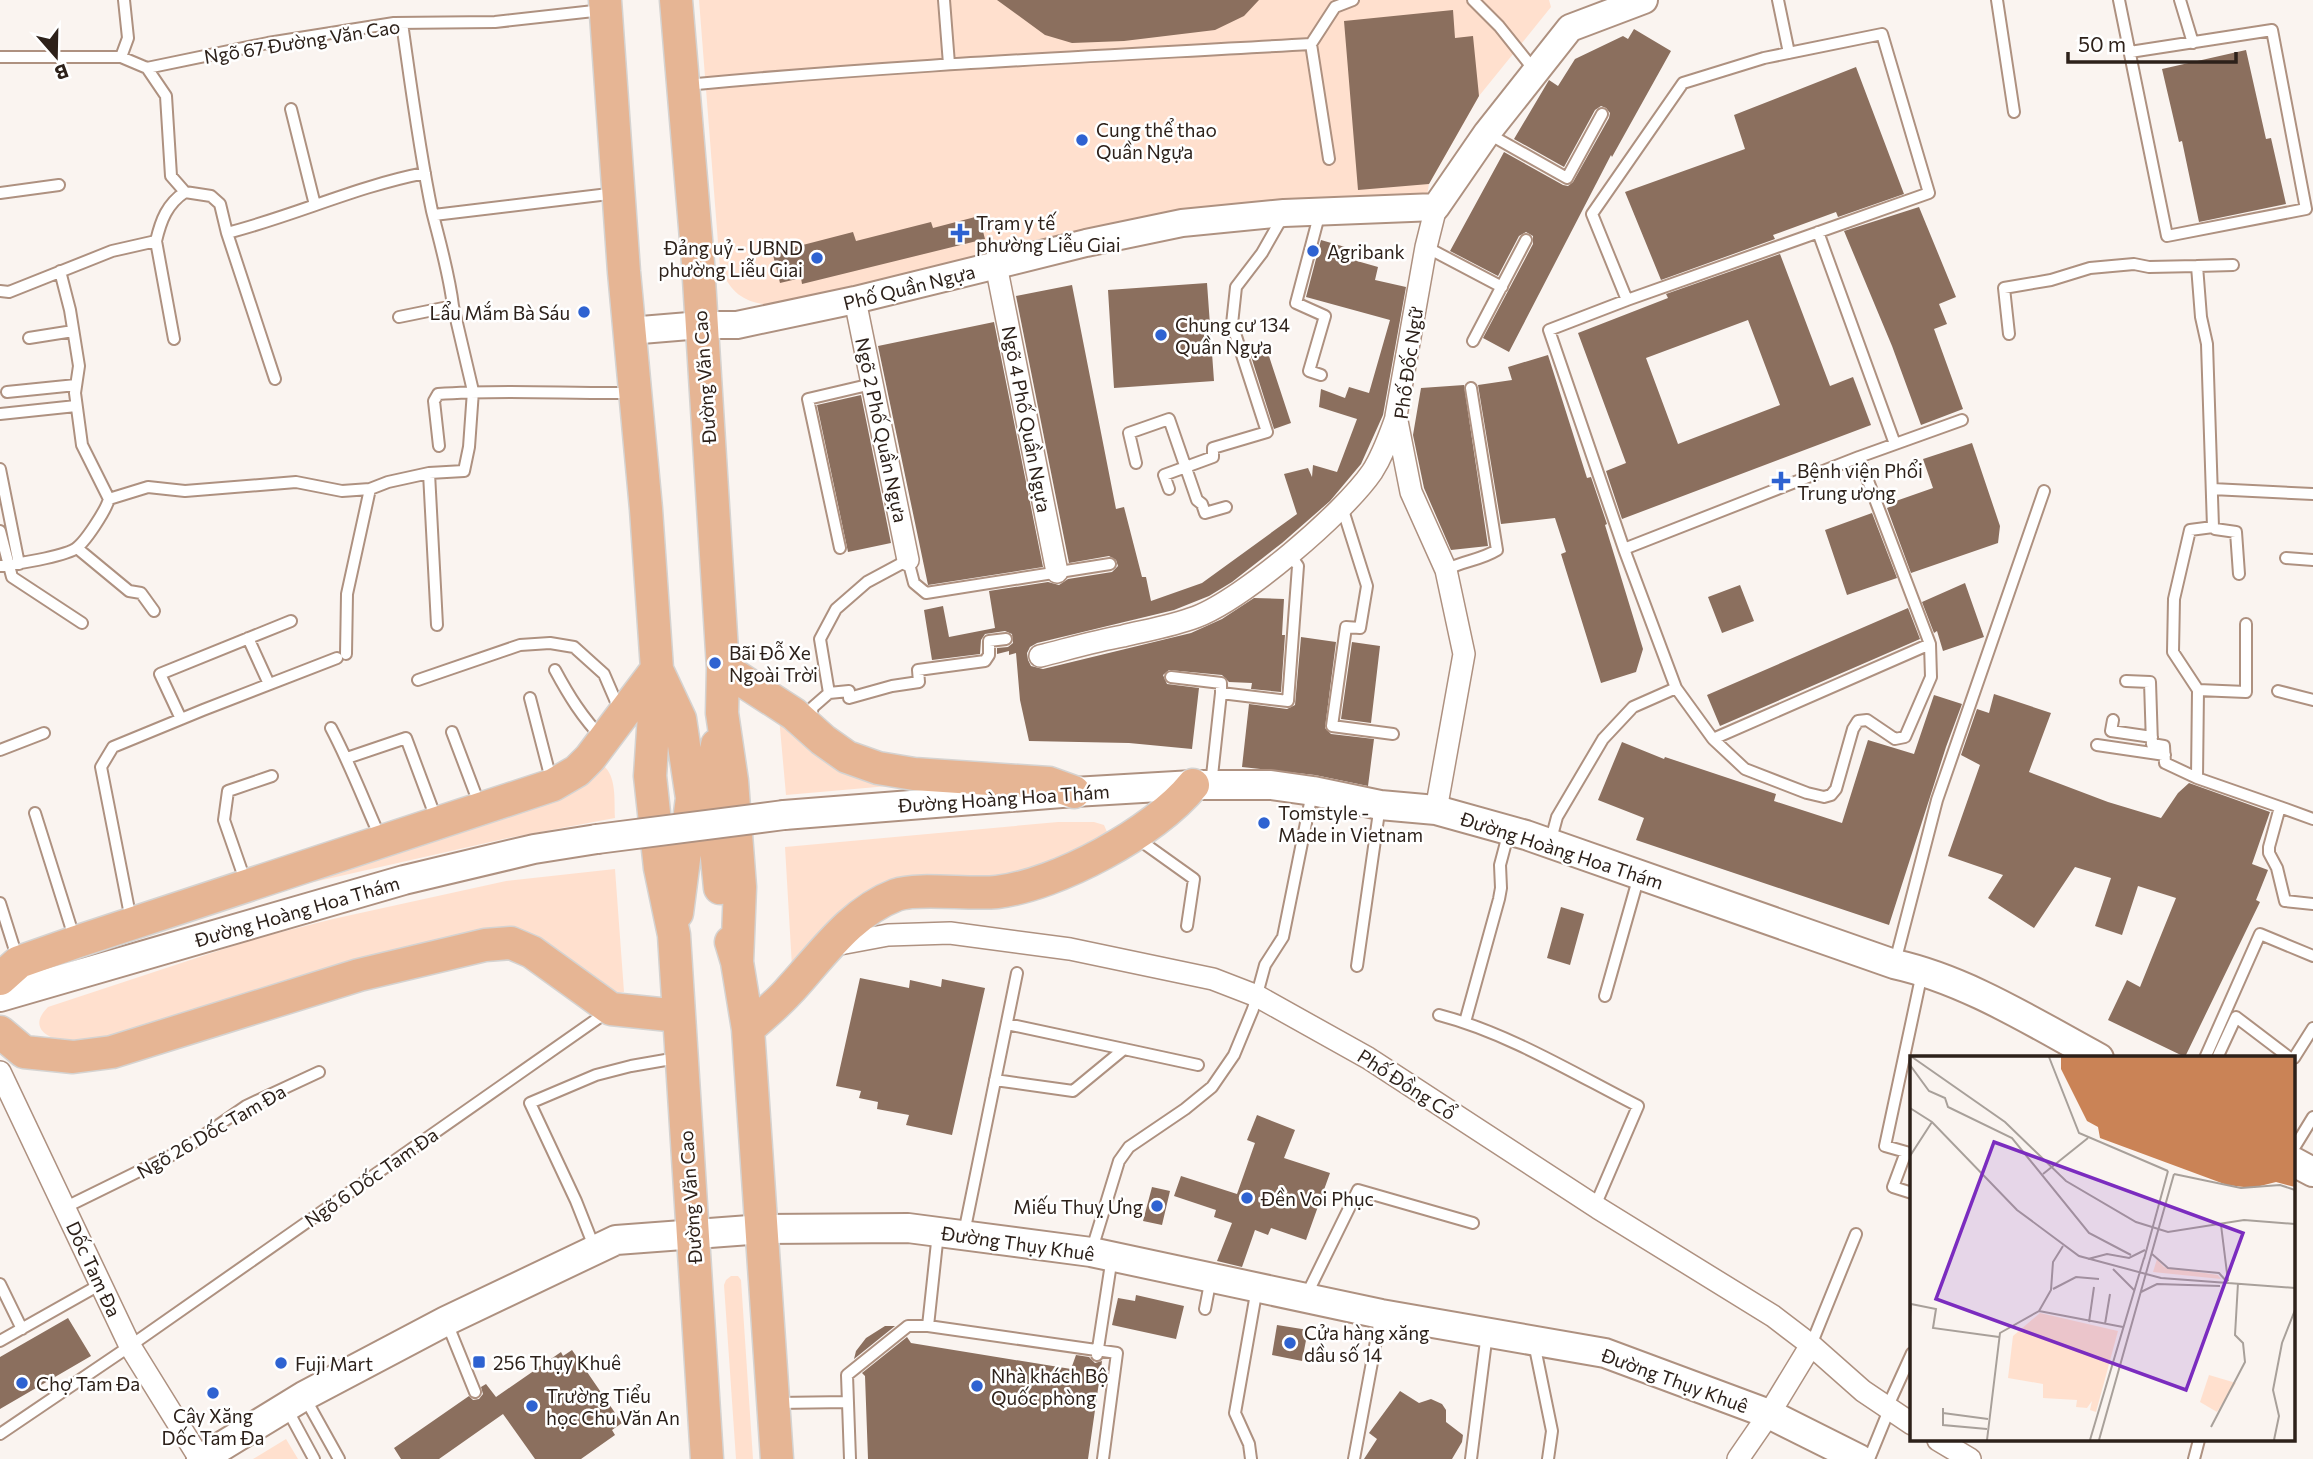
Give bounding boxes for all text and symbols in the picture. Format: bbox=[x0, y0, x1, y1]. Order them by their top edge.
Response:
street label: Ngõ 67 Đường Văn Cao bbox=[202, 14, 402, 68]
north arrow bbox=[21, 21, 91, 91]
scale bar bbox=[2068, 21, 2236, 65]
text: 50 m bbox=[2078, 31, 2126, 56]
text: B bbox=[52, 59, 72, 85]
place label: Cung thể thao Quần Ngựa bbox=[1096, 118, 1217, 163]
marker: Cung thể thao Quần Ngựa bbox=[1074, 132, 1090, 148]
place label: Trạm y tế phường Liễu Giai bbox=[976, 211, 1121, 256]
marker: Trạm y tế phường Liễu Giai bbox=[950, 223, 970, 243]
place label: Đảng uỷ - UBND phường Liễu Giai bbox=[658, 236, 803, 281]
place label: Agribank bbox=[1327, 240, 1405, 263]
marker: Agribank bbox=[1305, 243, 1321, 259]
marker: Đảng uỷ - UBND phường Liễu Giai bbox=[809, 250, 825, 266]
street label: Phố Quần Ngựa bbox=[841, 260, 977, 314]
place label: Lẩu Mắm Bà Sáu bbox=[430, 301, 570, 324]
marker: Lẩu Mắm Bà Sáu bbox=[576, 304, 592, 320]
street label: Phố Đốc Ngữ bbox=[1389, 305, 1427, 421]
street label: Đường Văn Cao bbox=[688, 310, 720, 445]
place label: Chung cư 134 Quần Ngựa bbox=[1175, 313, 1290, 358]
street label: Ngõ 4 Phố Quần Ngựa bbox=[998, 324, 1056, 514]
marker: Chung cư 134 Quần Ngựa bbox=[1153, 327, 1169, 343]
street label: Ngõ 2 Phố Quần Ngựa bbox=[851, 335, 913, 525]
place label: Bệnh viện Phổi Trung ương bbox=[1797, 459, 1923, 504]
marker: Bệnh viện Phổi Trung ương bbox=[1771, 471, 1791, 491]
place label: Bãi Đỗ Xe Ngoài Trời bbox=[729, 641, 818, 686]
marker: Bãi Đỗ Xe Ngoài Trời bbox=[707, 655, 723, 671]
street label: Đường Hoàng Hoa Thám bbox=[897, 779, 1110, 817]
place label: Tomstyle - Made in Vietnam bbox=[1278, 801, 1423, 846]
street label: Đường Hoàng Hoa Thám bbox=[1457, 806, 1666, 894]
marker: Tomstyle - Made in Vietnam bbox=[1256, 815, 1272, 831]
street label: Đường Hoàng Hoa Thám bbox=[191, 871, 402, 952]
street label: Phố Đồng Cổ bbox=[1354, 1044, 1460, 1124]
inset map bbox=[1910, 1056, 2296, 1442]
street label: Ngõ 26 Dốc Tam Đa bbox=[132, 1079, 290, 1183]
street label: Ngõ 6 Dốc Tam Đa bbox=[300, 1122, 442, 1232]
street label: Đường Văn Cao bbox=[674, 1130, 706, 1265]
place label: Đền Voi Phục bbox=[1260, 1187, 1374, 1210]
marker: Đền Voi Phục bbox=[1239, 1190, 1255, 1206]
place label: Miếu Thuỵ Ưng bbox=[1013, 1195, 1143, 1218]
marker: Miếu Thuỵ Ưng bbox=[1149, 1198, 1165, 1214]
street label: Dốc Tam Đa bbox=[62, 1217, 126, 1321]
street label: Đường Thụy Khuê bbox=[939, 1221, 1096, 1265]
place label: Cửa hàng xăng dầu số 14 bbox=[1304, 1321, 1429, 1366]
marker: Cửa hàng xăng dầu số 14 bbox=[1282, 1335, 1298, 1351]
street label: Đường Thụy Khuê bbox=[1598, 1342, 1751, 1417]
place label: 256 Thụy Khuê bbox=[493, 1351, 621, 1374]
place label: Fuji Mart bbox=[295, 1352, 373, 1375]
marker: 256 Thụy Khuê bbox=[471, 1354, 487, 1370]
marker: Fuji Mart bbox=[273, 1355, 289, 1371]
place label: Nhà khách Bộ Quốc phòng bbox=[991, 1364, 1108, 1409]
place label: Chợ Tam Đa bbox=[36, 1372, 140, 1395]
marker: Chợ Tam Đa bbox=[14, 1375, 30, 1391]
marker: Nhà khách Bộ Quốc phòng bbox=[969, 1378, 985, 1394]
place label: Trường Tiểu học Chu Văn An bbox=[546, 1384, 680, 1429]
marker: Cây Xăng Dốc Tam Đa bbox=[205, 1385, 221, 1401]
marker: Trường Tiểu học Chu Văn An bbox=[524, 1398, 540, 1414]
place label: Cây Xăng Dốc Tam Đa bbox=[161, 1404, 265, 1449]

